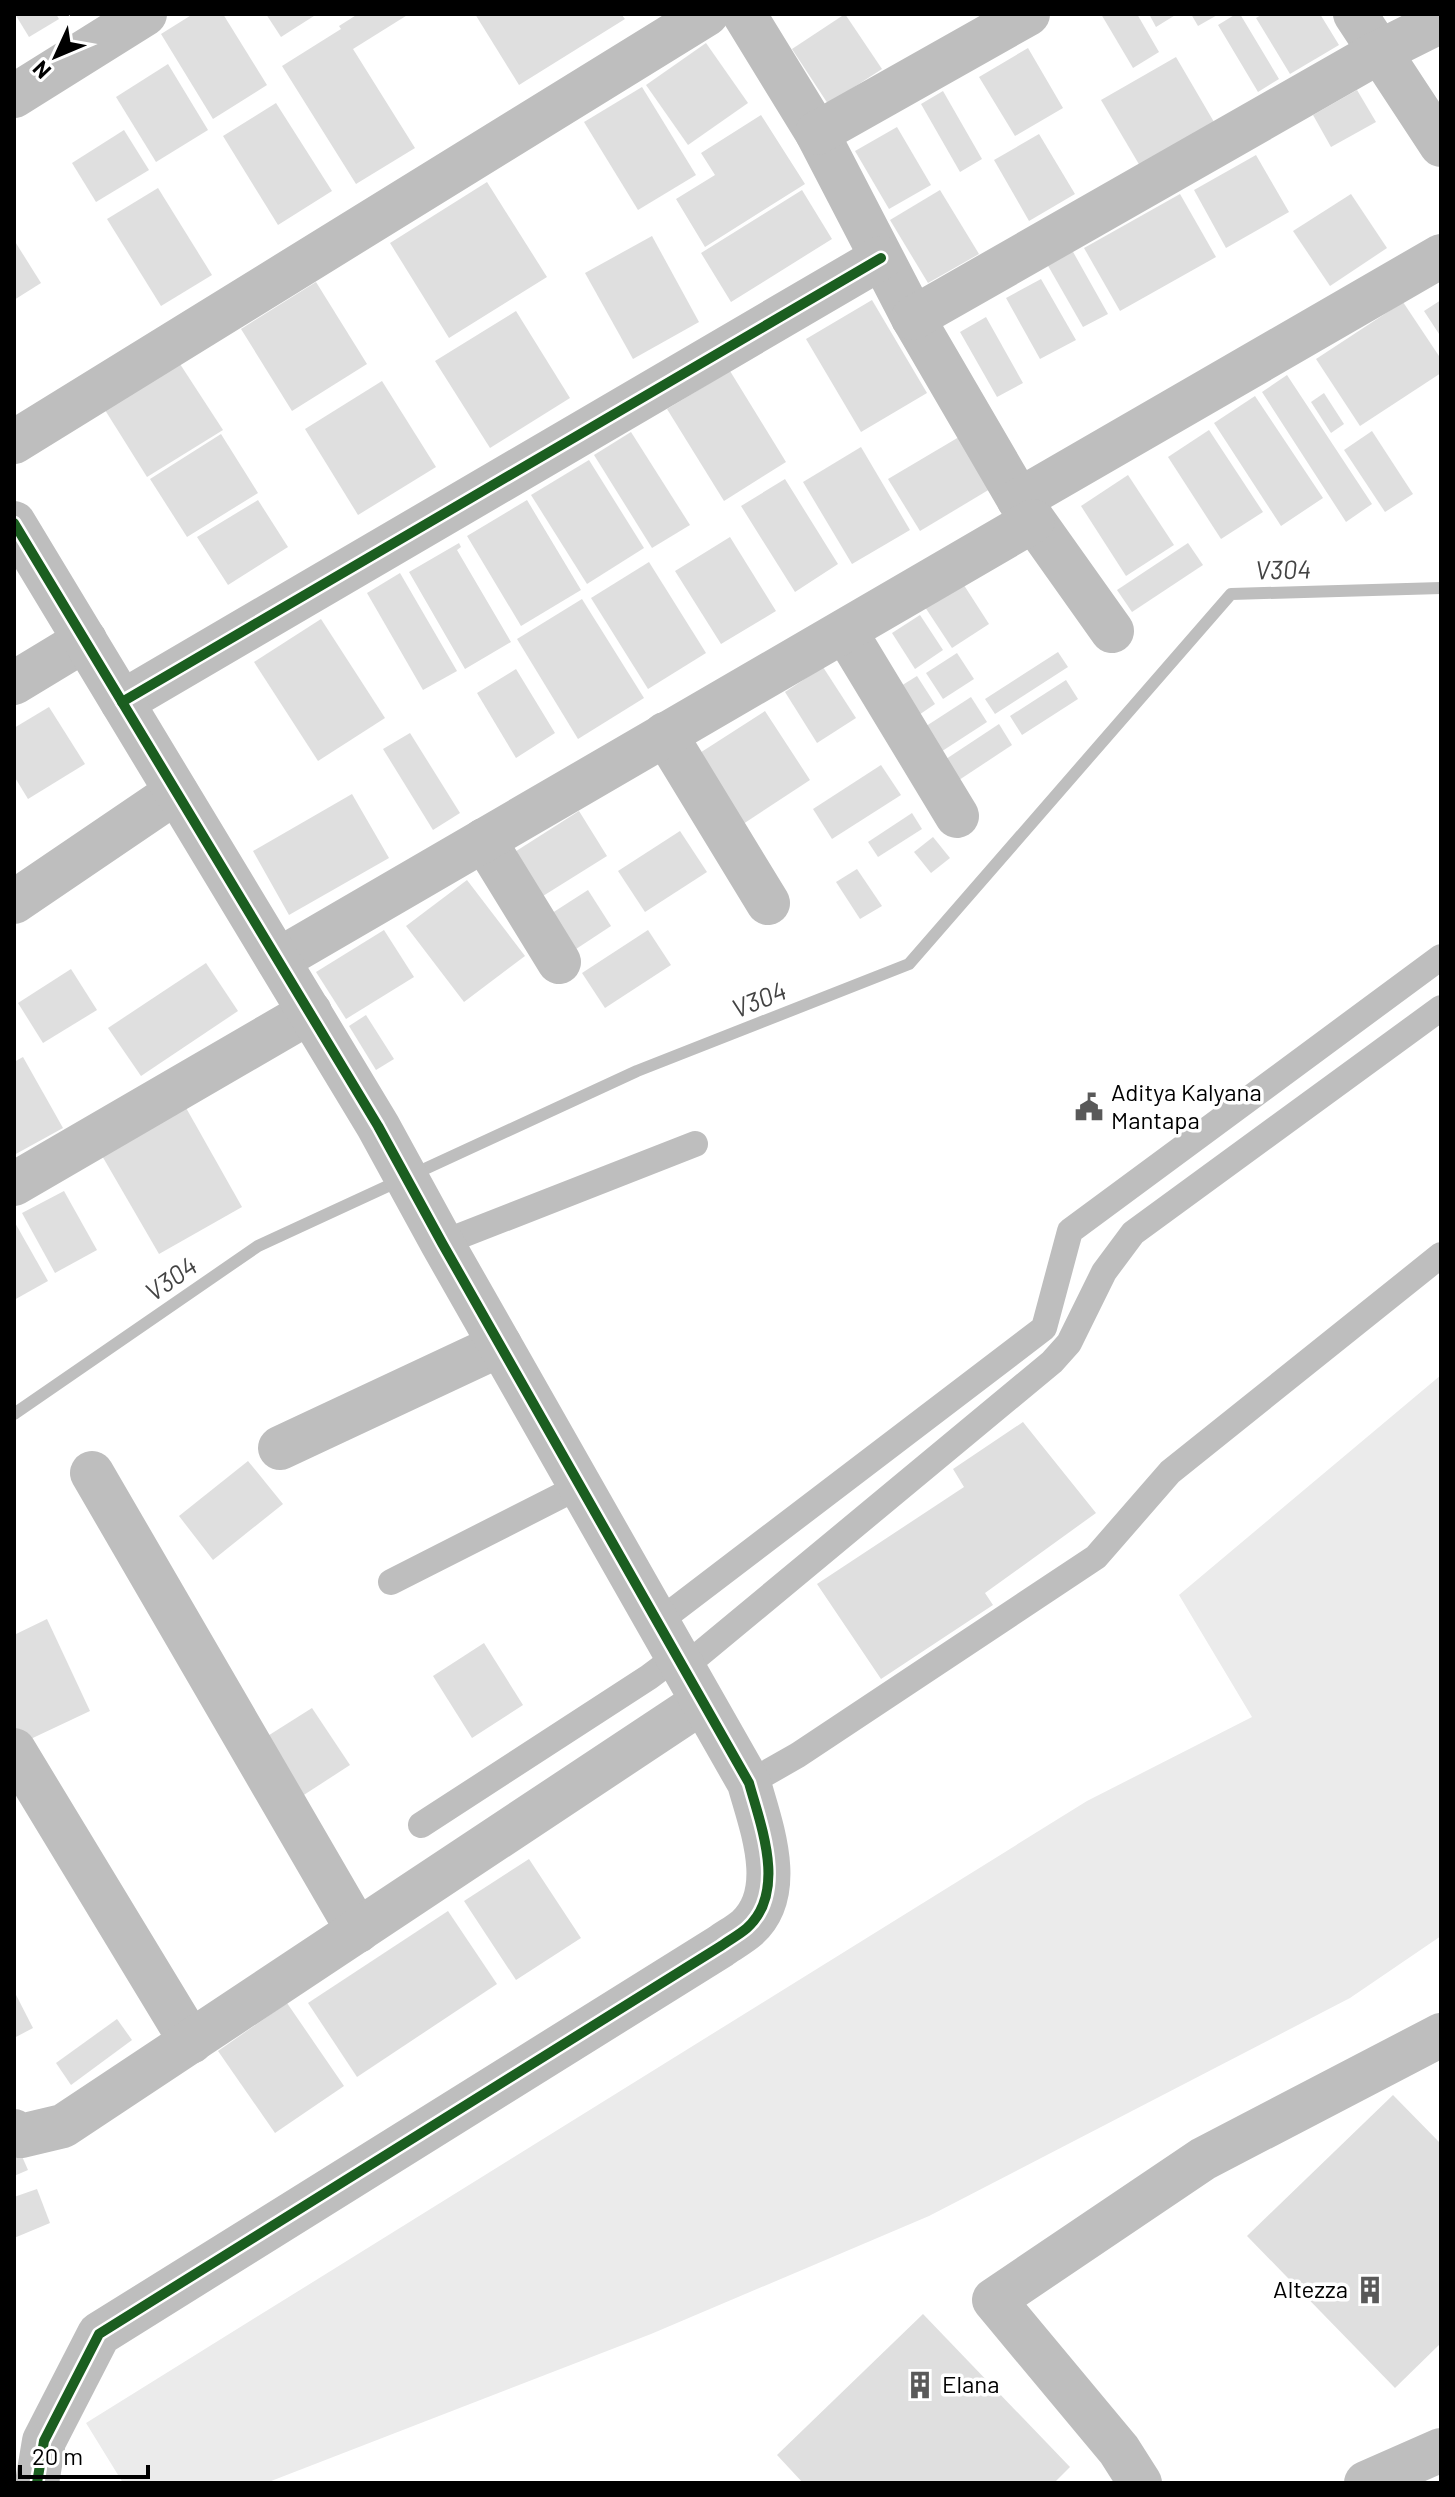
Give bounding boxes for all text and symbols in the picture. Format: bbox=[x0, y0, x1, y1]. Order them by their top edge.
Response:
north arrow bbox=[16, 16, 96, 96]
text: N bbox=[26, 56, 55, 85]
water label: V304 bbox=[1255, 553, 1311, 584]
water label: V304 bbox=[727, 974, 790, 1023]
place label: Aditya Kalyana Mantapa bbox=[1111, 1077, 1262, 1134]
public building icon: Aditya Kalyana Mantapa bbox=[1074, 1092, 1104, 1122]
water label: V304 bbox=[138, 1249, 202, 1307]
place label: Altezza bbox=[1273, 2274, 1348, 2303]
building icon: Altezza bbox=[1355, 2275, 1385, 2305]
place label: Elana bbox=[942, 2369, 1000, 2398]
building icon: Elana bbox=[905, 2370, 935, 2400]
scale bar bbox=[20, 2429, 148, 2479]
text: 20 m bbox=[32, 2441, 83, 2470]

